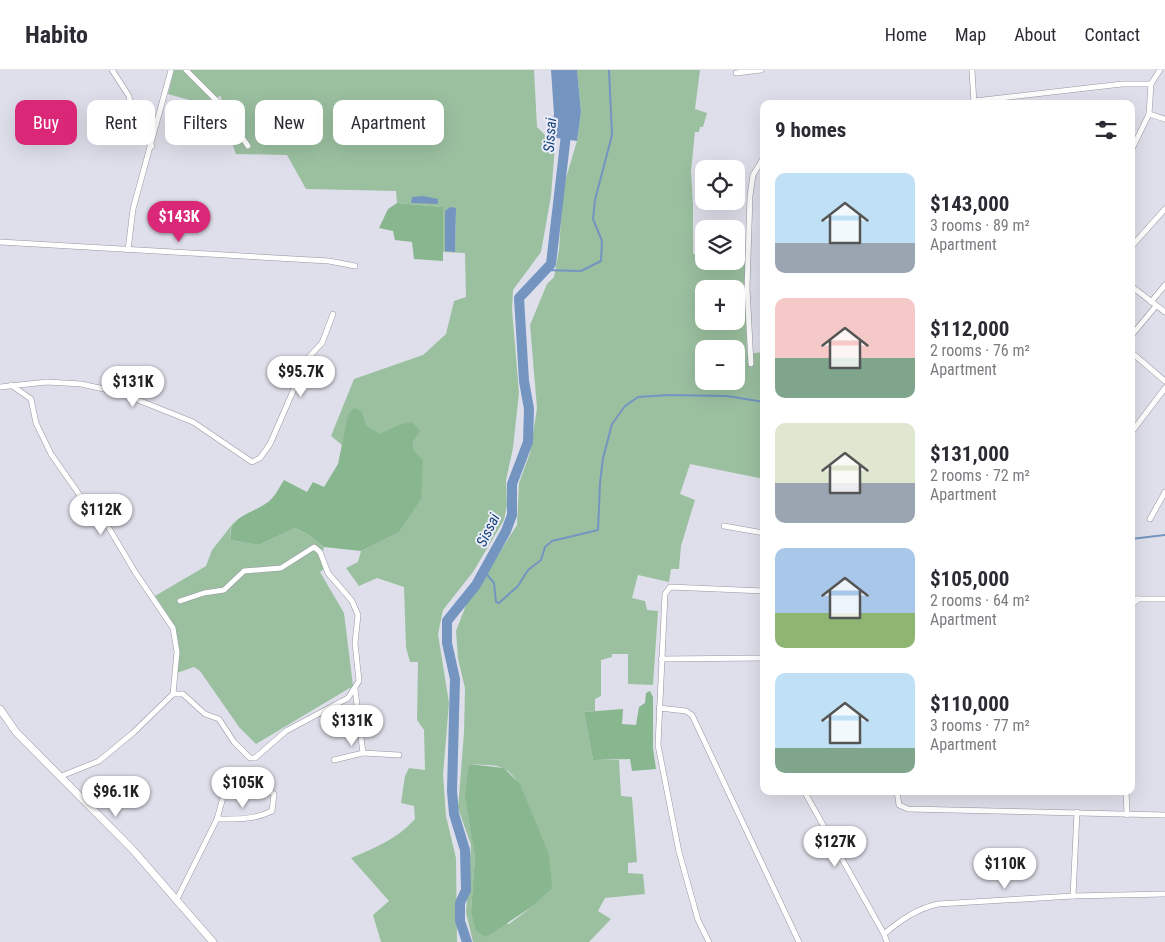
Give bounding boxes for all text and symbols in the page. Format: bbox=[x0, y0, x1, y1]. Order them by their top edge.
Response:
text: Habito bbox=[25, 21, 88, 49]
text: Home bbox=[885, 24, 927, 45]
text: Map bbox=[955, 24, 986, 45]
text: About bbox=[1014, 24, 1056, 45]
text: Contact bbox=[1084, 24, 1140, 45]
chip: Buy bbox=[15, 100, 77, 145]
chip: Rent bbox=[87, 100, 155, 145]
chip: Filters bbox=[165, 100, 245, 145]
chip: New bbox=[255, 100, 323, 145]
chip: Apartment bbox=[333, 100, 444, 145]
icon: filters bbox=[1092, 116, 1120, 144]
water label: Sissai bbox=[540, 117, 560, 153]
text: 9 homes bbox=[775, 118, 846, 142]
map controls bbox=[695, 160, 745, 390]
button: locate bbox=[695, 160, 745, 210]
text: $143,000 bbox=[930, 192, 1009, 216]
icon: home bbox=[815, 193, 875, 253]
pin: $143K bbox=[144, 200, 214, 243]
text: $143K bbox=[158, 207, 200, 226]
text: 3 rooms · 89 m² bbox=[930, 216, 1030, 235]
button: layers bbox=[695, 220, 745, 270]
text: Apartment bbox=[930, 235, 997, 254]
button: + bbox=[695, 280, 745, 330]
text: $112,000 bbox=[930, 317, 1009, 341]
icon: home bbox=[815, 318, 875, 378]
button: − bbox=[695, 340, 745, 390]
text: 2 rooms · 76 m² bbox=[930, 341, 1030, 360]
pin: $95.7K bbox=[260, 356, 342, 398]
text: Apartment bbox=[930, 360, 997, 379]
text: $95.7K bbox=[278, 362, 324, 381]
pin: $131K bbox=[98, 366, 168, 408]
text: $131K bbox=[112, 372, 154, 391]
text: $131,000 bbox=[930, 442, 1009, 466]
icon: home bbox=[815, 443, 875, 503]
text: 2 rooms · 72 m² bbox=[930, 466, 1030, 485]
text: Apartment bbox=[930, 485, 997, 504]
pin: $112K bbox=[66, 494, 136, 536]
text: $112K bbox=[80, 500, 122, 519]
water label: Sissai bbox=[472, 510, 504, 549]
text: $105,000 bbox=[930, 567, 1009, 591]
icon: home bbox=[815, 568, 875, 628]
text: 2 rooms · 64 m² bbox=[930, 591, 1030, 610]
text: Apartment bbox=[930, 610, 997, 629]
text: $110,000 bbox=[930, 692, 1009, 716]
icon: home bbox=[815, 693, 875, 753]
pin: $131K bbox=[317, 704, 387, 747]
text: $131K bbox=[331, 711, 373, 730]
text: 3 rooms · 77 m² bbox=[930, 716, 1030, 735]
text: Apartment bbox=[930, 735, 997, 754]
pin: $105K bbox=[208, 766, 278, 809]
text: $105K bbox=[222, 773, 264, 792]
pin: $96.1K bbox=[75, 776, 157, 818]
text: $96.1K bbox=[93, 782, 139, 801]
pin: $127K bbox=[800, 826, 870, 868]
text: $127K bbox=[814, 832, 856, 851]
pin: $110K bbox=[970, 848, 1040, 890]
text: $110K bbox=[984, 854, 1026, 873]

